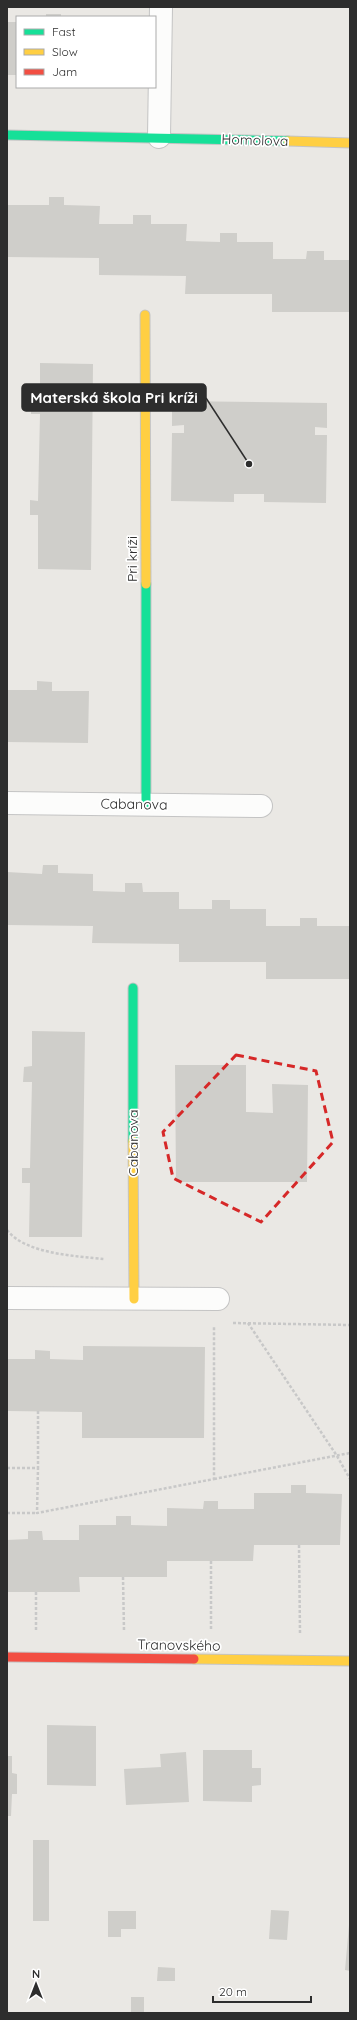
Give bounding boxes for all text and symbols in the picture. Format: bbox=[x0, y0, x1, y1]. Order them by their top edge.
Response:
legend bbox=[16, 16, 156, 88]
text: Fast bbox=[52, 24, 76, 39]
text: Slow bbox=[52, 44, 78, 59]
text: Jam bbox=[52, 64, 77, 79]
street label: Homolova bbox=[221, 130, 289, 150]
callout: Materská škola Pri kríži bbox=[22, 384, 206, 411]
text: Materská škola Pri kríži bbox=[30, 388, 198, 407]
street label: Pri kríži bbox=[123, 536, 141, 582]
street label: Cabanova bbox=[100, 794, 168, 814]
street label: Cabanova bbox=[124, 1110, 142, 1176]
street label: Tranovského bbox=[137, 1635, 221, 1655]
north arrow bbox=[16, 1964, 56, 2004]
text: N bbox=[32, 1967, 40, 1981]
scale bar bbox=[213, 1978, 311, 2004]
text: 20 m bbox=[219, 1984, 247, 1999]

